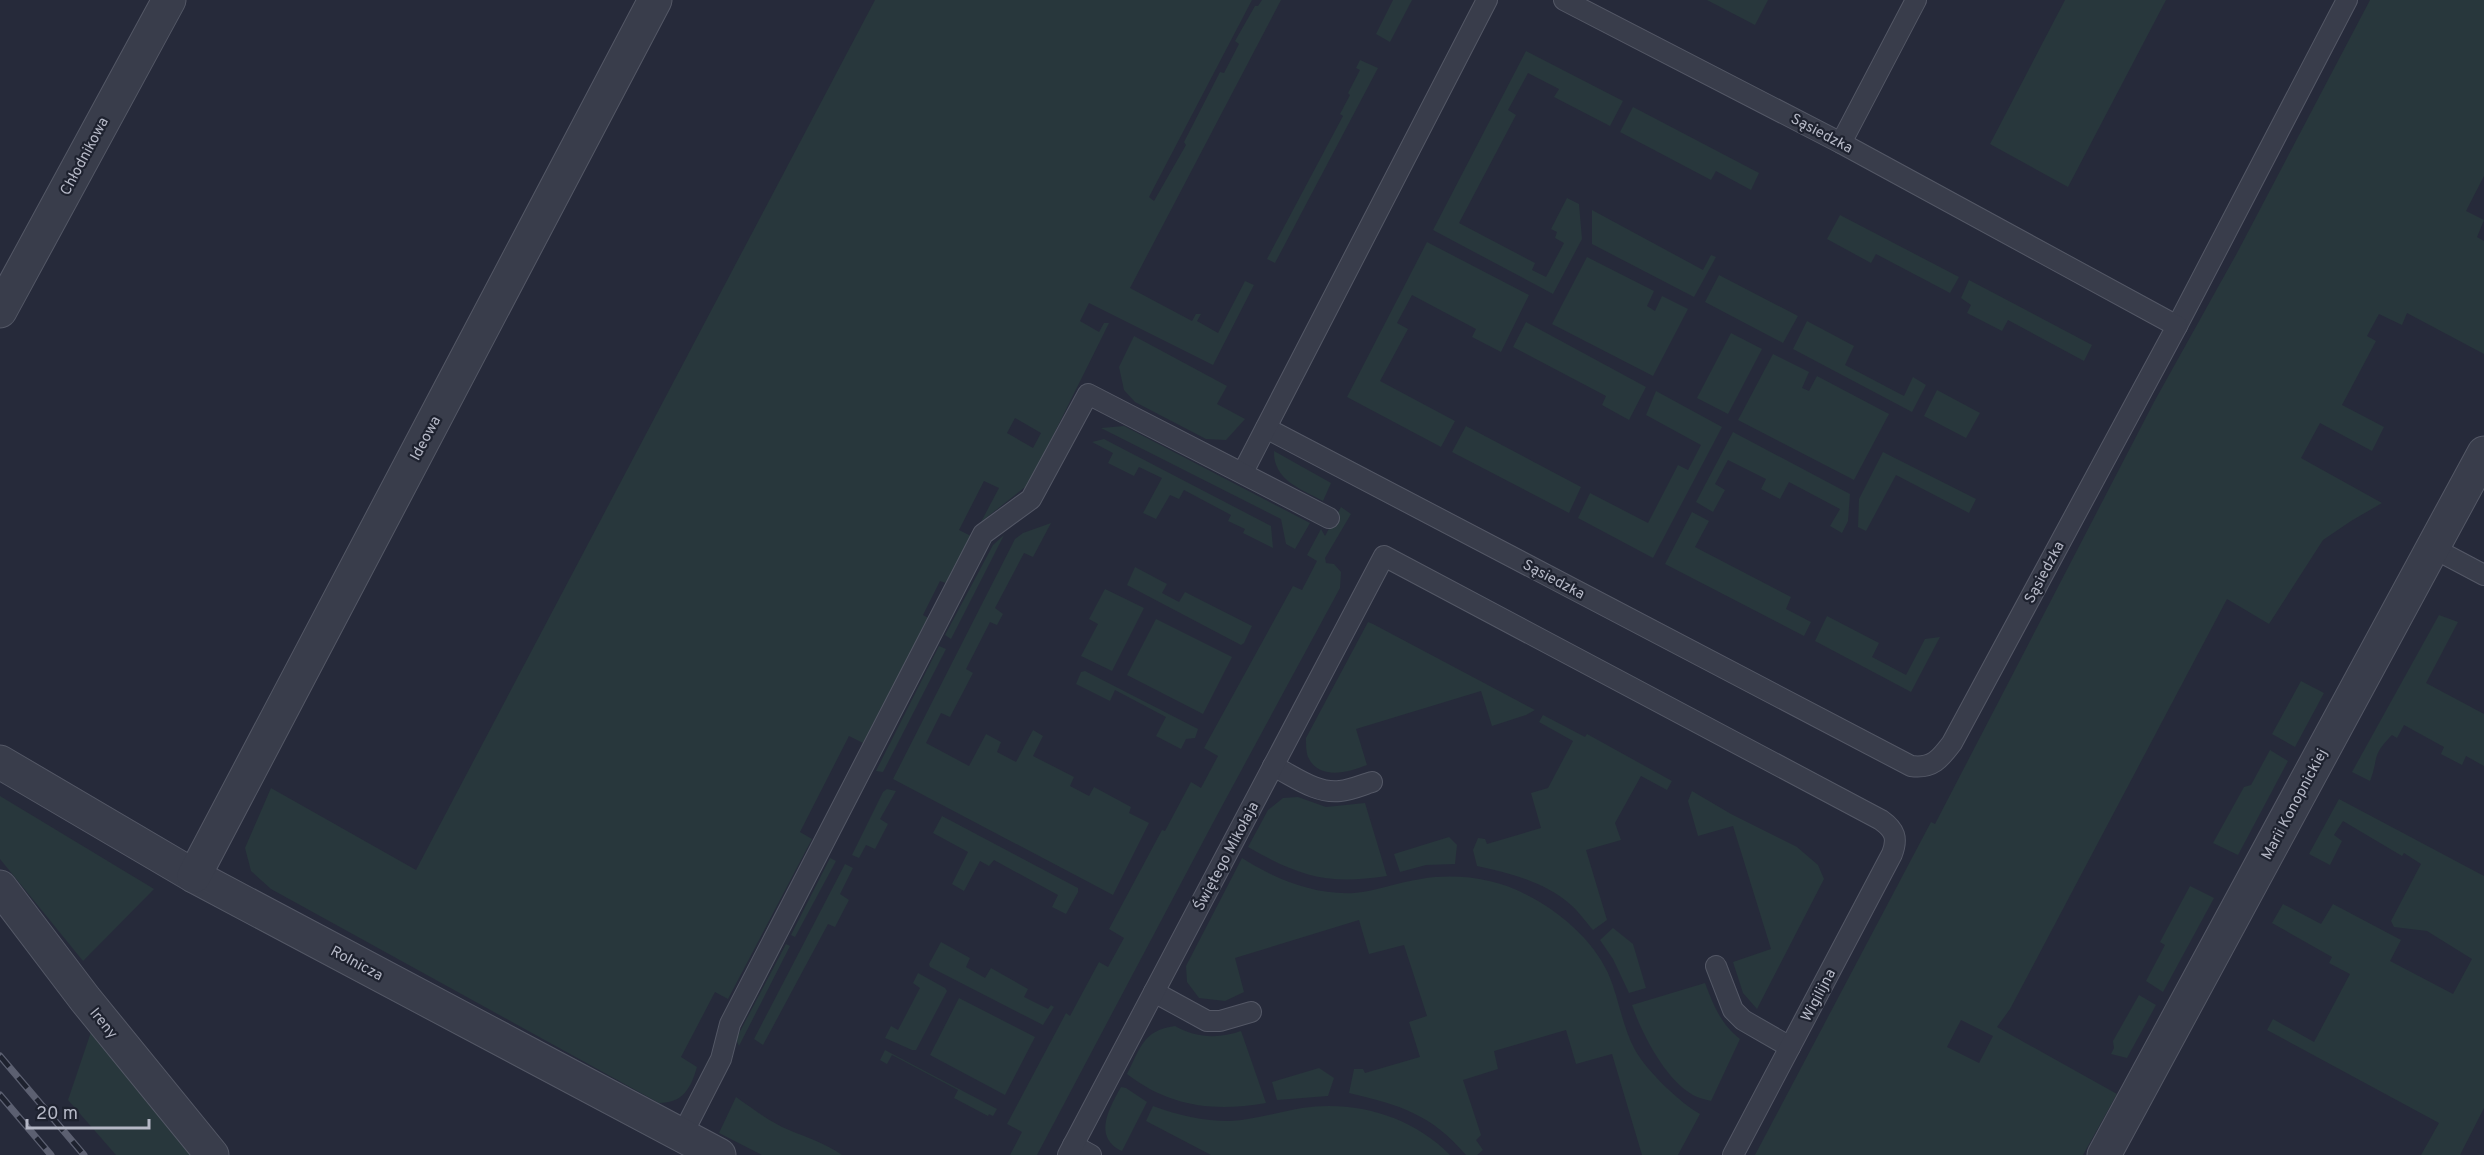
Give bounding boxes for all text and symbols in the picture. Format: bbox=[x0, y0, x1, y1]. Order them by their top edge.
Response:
street label: Sąsiedzka bbox=[1787, 110, 1856, 159]
street label: Chłodnikowa bbox=[57, 114, 114, 199]
street label: Ideowa bbox=[407, 413, 446, 464]
street label: Sąsiedzka bbox=[2021, 538, 2070, 607]
street label: Sąsiedzka bbox=[1519, 556, 1588, 605]
street label: Marii Konopnickiej bbox=[2258, 746, 2333, 864]
street label: Świętego Mikołaja bbox=[1189, 798, 1264, 914]
street label: Rolnicza bbox=[327, 943, 386, 986]
street label: Wigilijna bbox=[1798, 966, 1841, 1025]
street label: Ireny bbox=[85, 1005, 121, 1043]
scale bar bbox=[27, 1092, 148, 1130]
text: 20 m bbox=[36, 1103, 78, 1126]

